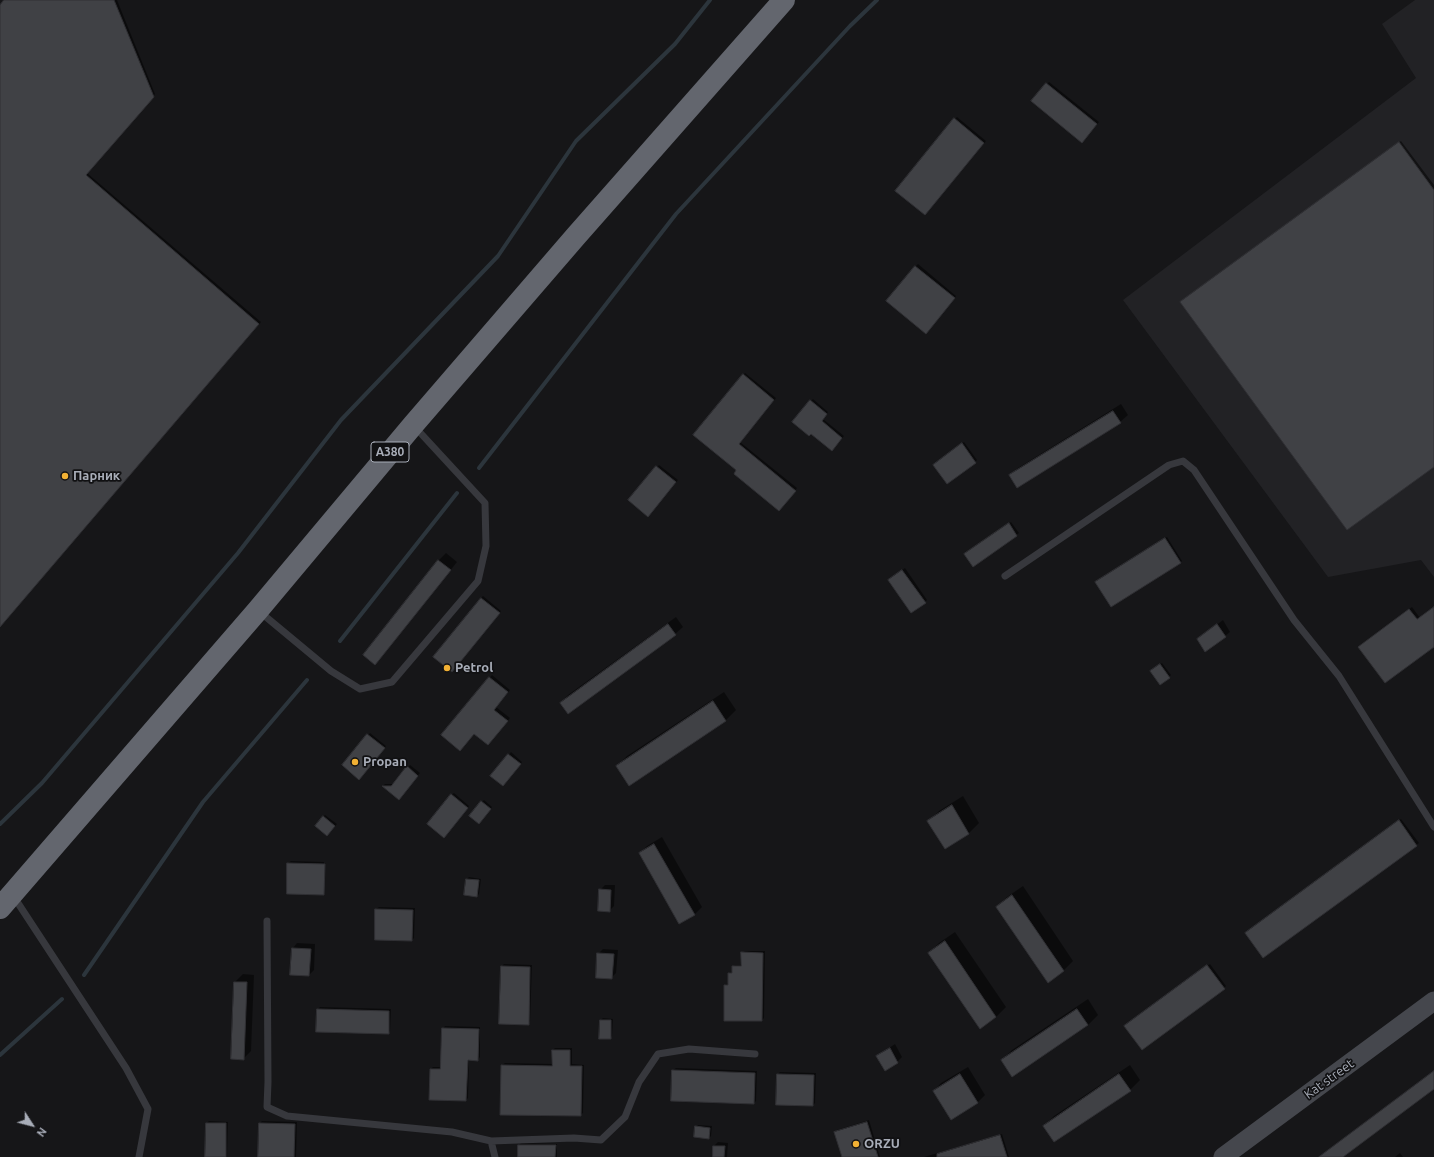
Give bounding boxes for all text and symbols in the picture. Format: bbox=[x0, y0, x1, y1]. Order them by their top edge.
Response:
road number: A380 bbox=[371, 442, 409, 462]
place label: Парник bbox=[73, 468, 120, 484]
marker: Парник bbox=[60, 471, 70, 481]
place label: Petrol bbox=[455, 660, 493, 676]
marker: Petrol bbox=[442, 663, 452, 673]
place label: Propan bbox=[363, 754, 407, 770]
marker: Propan bbox=[350, 757, 360, 767]
street label: Kat street bbox=[1301, 1056, 1357, 1102]
north arrow bbox=[12, 1105, 52, 1145]
text: N bbox=[34, 1125, 49, 1139]
place label: ORZU bbox=[864, 1136, 900, 1152]
marker: ORZU bbox=[851, 1139, 861, 1149]

